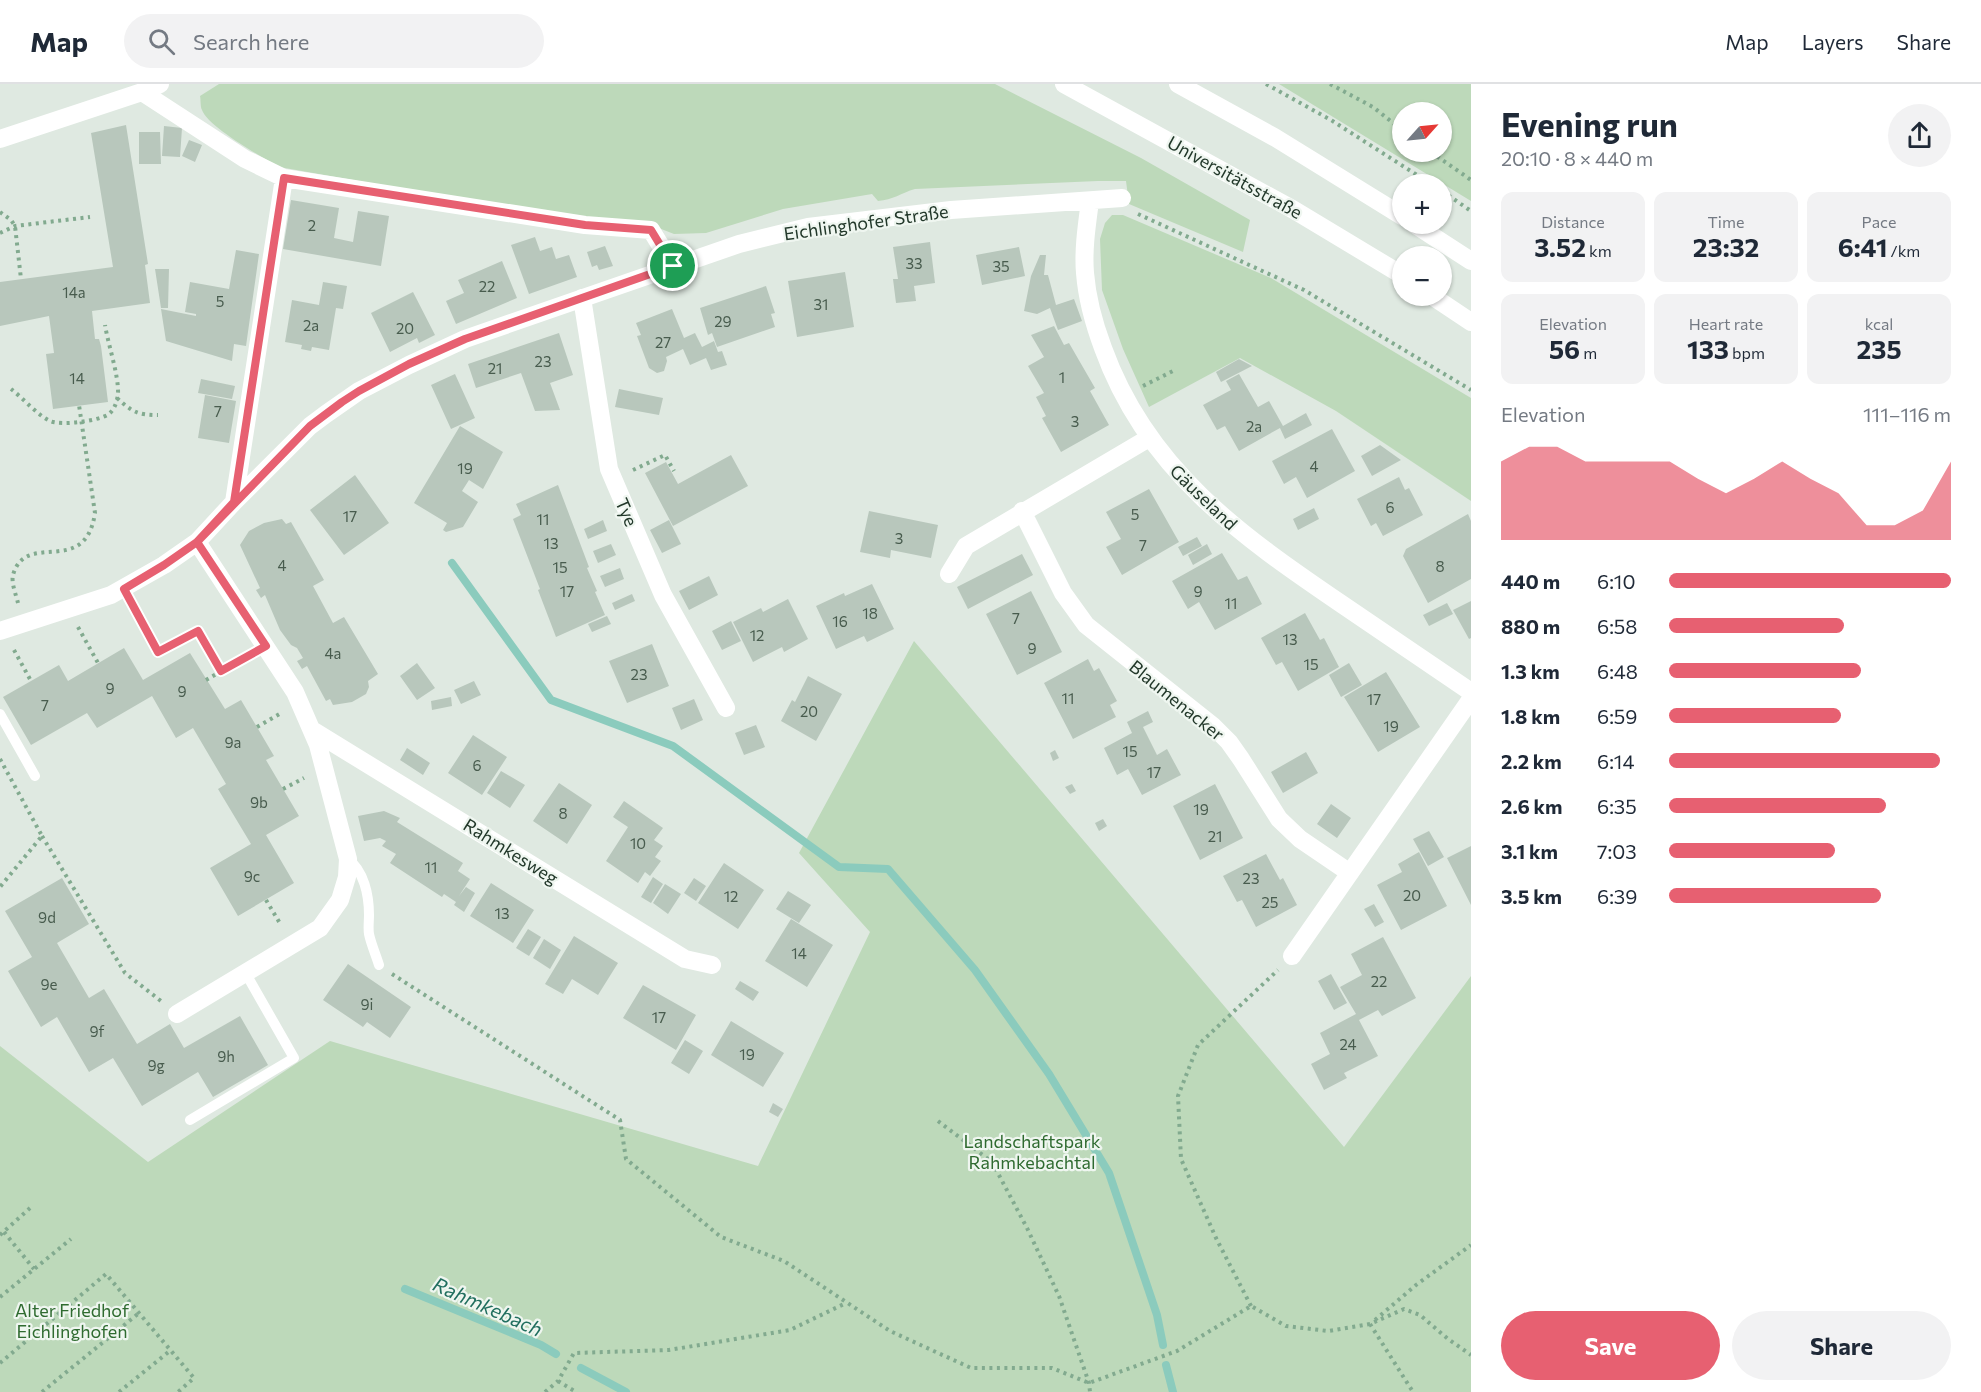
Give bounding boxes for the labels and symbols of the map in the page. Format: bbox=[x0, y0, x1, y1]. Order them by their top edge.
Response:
north arrow bbox=[1392, 102, 1452, 162]
street label: Universitätsstraße bbox=[1164, 131, 1306, 223]
street label: Eichlinghofer Straße bbox=[782, 200, 950, 244]
house number: 2 bbox=[308, 216, 316, 234]
pin bbox=[647, 240, 698, 291]
house number: 33 bbox=[905, 254, 923, 272]
house number: 35 bbox=[992, 257, 1010, 275]
house number: 22 bbox=[479, 277, 495, 295]
house number: 14a bbox=[62, 283, 86, 301]
house number: 5 bbox=[216, 292, 224, 310]
house number: 31 bbox=[814, 295, 828, 313]
house number: 29 bbox=[714, 312, 732, 330]
house number: 2a bbox=[303, 316, 319, 334]
house number: 20 bbox=[396, 319, 414, 337]
house number: 27 bbox=[655, 333, 671, 351]
house number: 23 bbox=[535, 352, 551, 370]
house number: 21 bbox=[488, 359, 502, 377]
house number: 1 bbox=[1059, 368, 1065, 386]
house number: 14 bbox=[69, 369, 85, 387]
house number: 7 bbox=[214, 402, 222, 420]
house number: 3 bbox=[1071, 412, 1079, 430]
house number: 2a bbox=[1246, 417, 1262, 435]
house number: 4 bbox=[1310, 457, 1319, 475]
house number: 19 bbox=[457, 459, 473, 477]
street label: Gäuseland bbox=[1166, 460, 1242, 534]
street label: Tye bbox=[611, 494, 643, 530]
house number: 6 bbox=[1385, 498, 1395, 516]
house number: 5 bbox=[1131, 505, 1139, 523]
house number: 17 bbox=[343, 507, 357, 525]
house number: 11 bbox=[537, 510, 549, 528]
house number: 3 bbox=[895, 529, 903, 547]
house number: 13 bbox=[544, 534, 558, 552]
house number: 7 bbox=[1139, 536, 1147, 554]
house number: 4 bbox=[278, 556, 287, 574]
house number: 8 bbox=[1435, 557, 1445, 575]
house number: 15 bbox=[552, 558, 568, 576]
house number: 17 bbox=[560, 582, 574, 600]
house number: 9 bbox=[1193, 582, 1203, 600]
house number: 11 bbox=[1225, 594, 1237, 612]
house number: 18 bbox=[862, 604, 878, 622]
house number: 7 bbox=[1012, 609, 1020, 627]
house number: 16 bbox=[832, 612, 848, 630]
house number: 12 bbox=[750, 626, 764, 644]
house number: 13 bbox=[1283, 630, 1297, 648]
house number: 9 bbox=[1027, 639, 1037, 657]
house number: 4a bbox=[325, 644, 341, 662]
street label: Blaumenacker bbox=[1125, 655, 1229, 745]
house number: 15 bbox=[1303, 655, 1319, 673]
house number: 23 bbox=[631, 665, 647, 683]
house number: 9 bbox=[105, 679, 115, 697]
house number: 9 bbox=[177, 682, 187, 700]
house number: 11 bbox=[1062, 689, 1074, 707]
house number: 17 bbox=[1367, 690, 1381, 708]
house number: 7 bbox=[41, 696, 49, 714]
house number: 20 bbox=[800, 702, 818, 720]
house number: 19 bbox=[1383, 717, 1399, 735]
house number: 9a bbox=[225, 733, 241, 751]
house number: 15 bbox=[1122, 742, 1138, 760]
house number: 6 bbox=[472, 756, 482, 774]
house number: 17 bbox=[1147, 763, 1161, 781]
house number: 9b bbox=[250, 793, 268, 811]
house number: 19 bbox=[1193, 800, 1209, 818]
house number: 8 bbox=[558, 804, 568, 822]
street label: Rahmkesweg bbox=[460, 813, 563, 889]
house number: 21 bbox=[1208, 827, 1222, 845]
house number: 10 bbox=[630, 834, 646, 852]
house number: 11 bbox=[425, 858, 437, 876]
house number: 9c bbox=[244, 867, 260, 885]
house number: 23 bbox=[1243, 869, 1259, 887]
house number: 20 bbox=[1403, 886, 1421, 904]
house number: 12 bbox=[724, 887, 738, 905]
house number: 25 bbox=[1262, 893, 1278, 911]
house number: 13 bbox=[495, 904, 509, 922]
house number: 9d bbox=[38, 908, 56, 926]
house number: 14 bbox=[791, 944, 807, 962]
house number: 22 bbox=[1371, 972, 1387, 990]
house number: 9e bbox=[40, 975, 58, 993]
house number: 9i bbox=[361, 995, 373, 1013]
house number: 17 bbox=[652, 1008, 666, 1026]
house number: 9f bbox=[89, 1022, 105, 1040]
house number: 24 bbox=[1339, 1035, 1357, 1053]
house number: 19 bbox=[739, 1045, 755, 1063]
house number: 9h bbox=[217, 1047, 235, 1065]
house number: 9g bbox=[147, 1056, 165, 1074]
park label: Landschaftspark Rahmkebachtal bbox=[964, 1130, 1101, 1173]
water label: Rahmkebach bbox=[430, 1271, 546, 1341]
park label: Alter Friedhof Eichlinghofen bbox=[15, 1299, 130, 1342]

